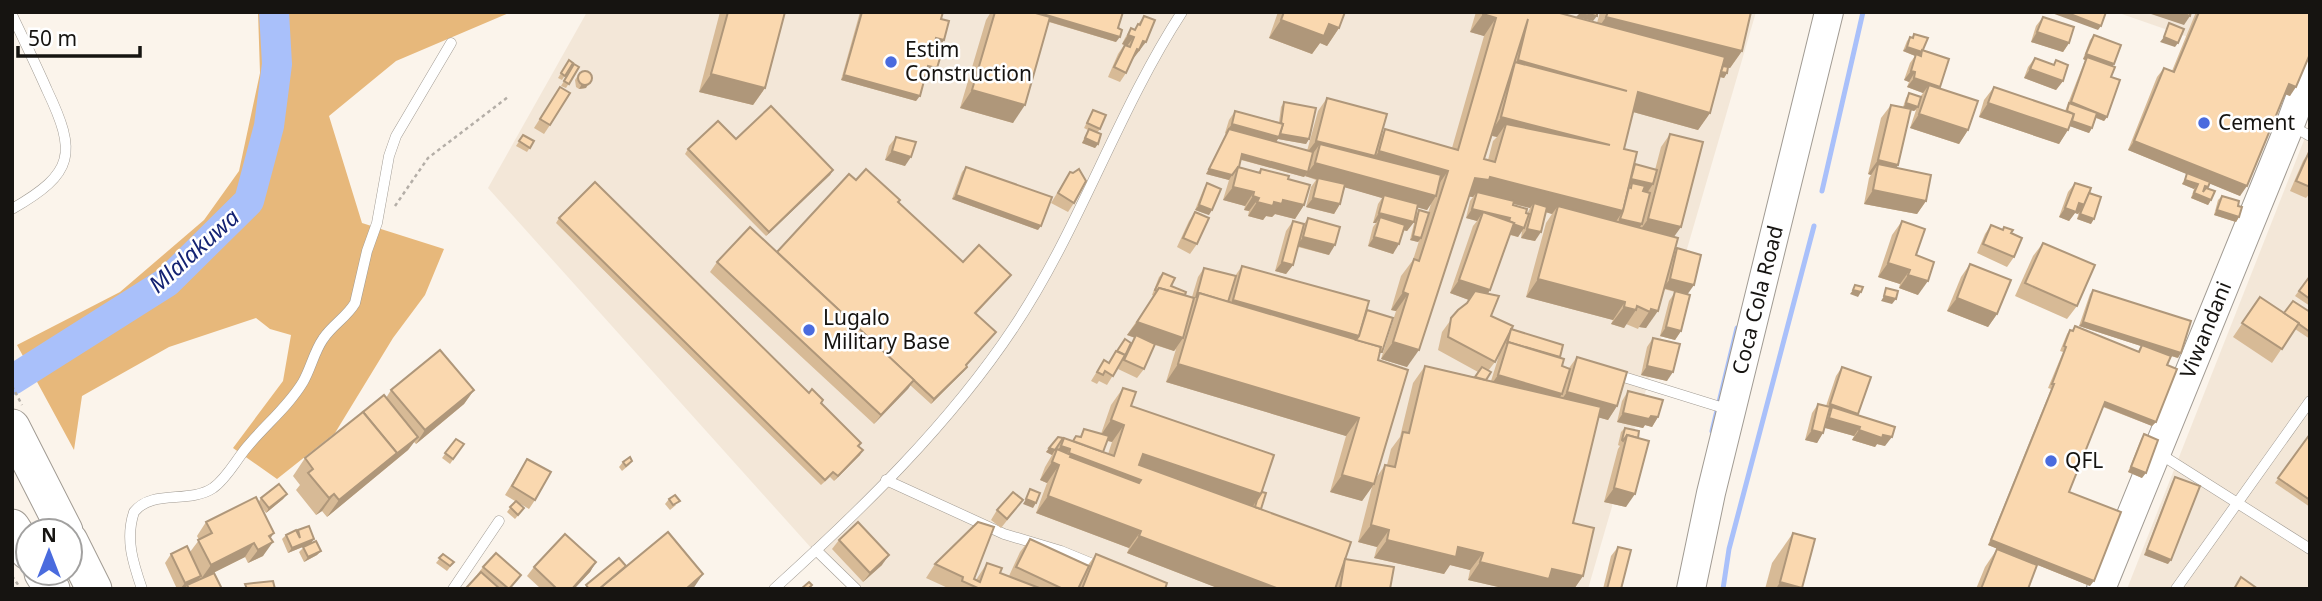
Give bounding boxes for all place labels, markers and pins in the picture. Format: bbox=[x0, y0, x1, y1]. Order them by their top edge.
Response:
place label: Estim Construction bbox=[905, 35, 1032, 87]
marker: Estim Construction bbox=[883, 54, 899, 70]
place label: Cement bbox=[2218, 108, 2296, 136]
marker: Cement bbox=[2196, 115, 2212, 131]
place label: Lugalo Military Base bbox=[823, 303, 950, 355]
marker: Lugalo Military Base bbox=[801, 322, 817, 338]
place label: QFL bbox=[2065, 446, 2103, 474]
marker: QFL bbox=[2043, 453, 2059, 469]

